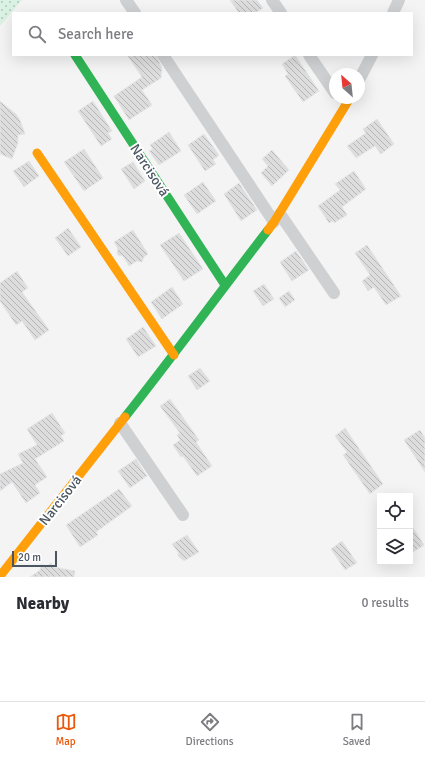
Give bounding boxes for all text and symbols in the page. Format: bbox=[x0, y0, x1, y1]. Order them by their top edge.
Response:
search box bbox=[12, 12, 413, 56]
icon: search bbox=[26, 23, 48, 45]
text: Search here bbox=[58, 25, 134, 43]
north arrow bbox=[329, 68, 365, 104]
street label: Narcisová bbox=[126, 141, 173, 200]
street label: Narcisová bbox=[36, 472, 85, 529]
map controls bbox=[377, 493, 413, 565]
button: locate bbox=[377, 493, 413, 529]
button: layers bbox=[377, 529, 413, 565]
scale bar bbox=[12, 549, 57, 568]
text: 20 m bbox=[18, 551, 41, 564]
text: Nearby bbox=[16, 593, 69, 614]
text: 0 results bbox=[361, 595, 409, 611]
tab: Map bbox=[55, 711, 77, 748]
tab: Directions bbox=[186, 711, 234, 748]
tab: Saved bbox=[343, 711, 370, 748]

